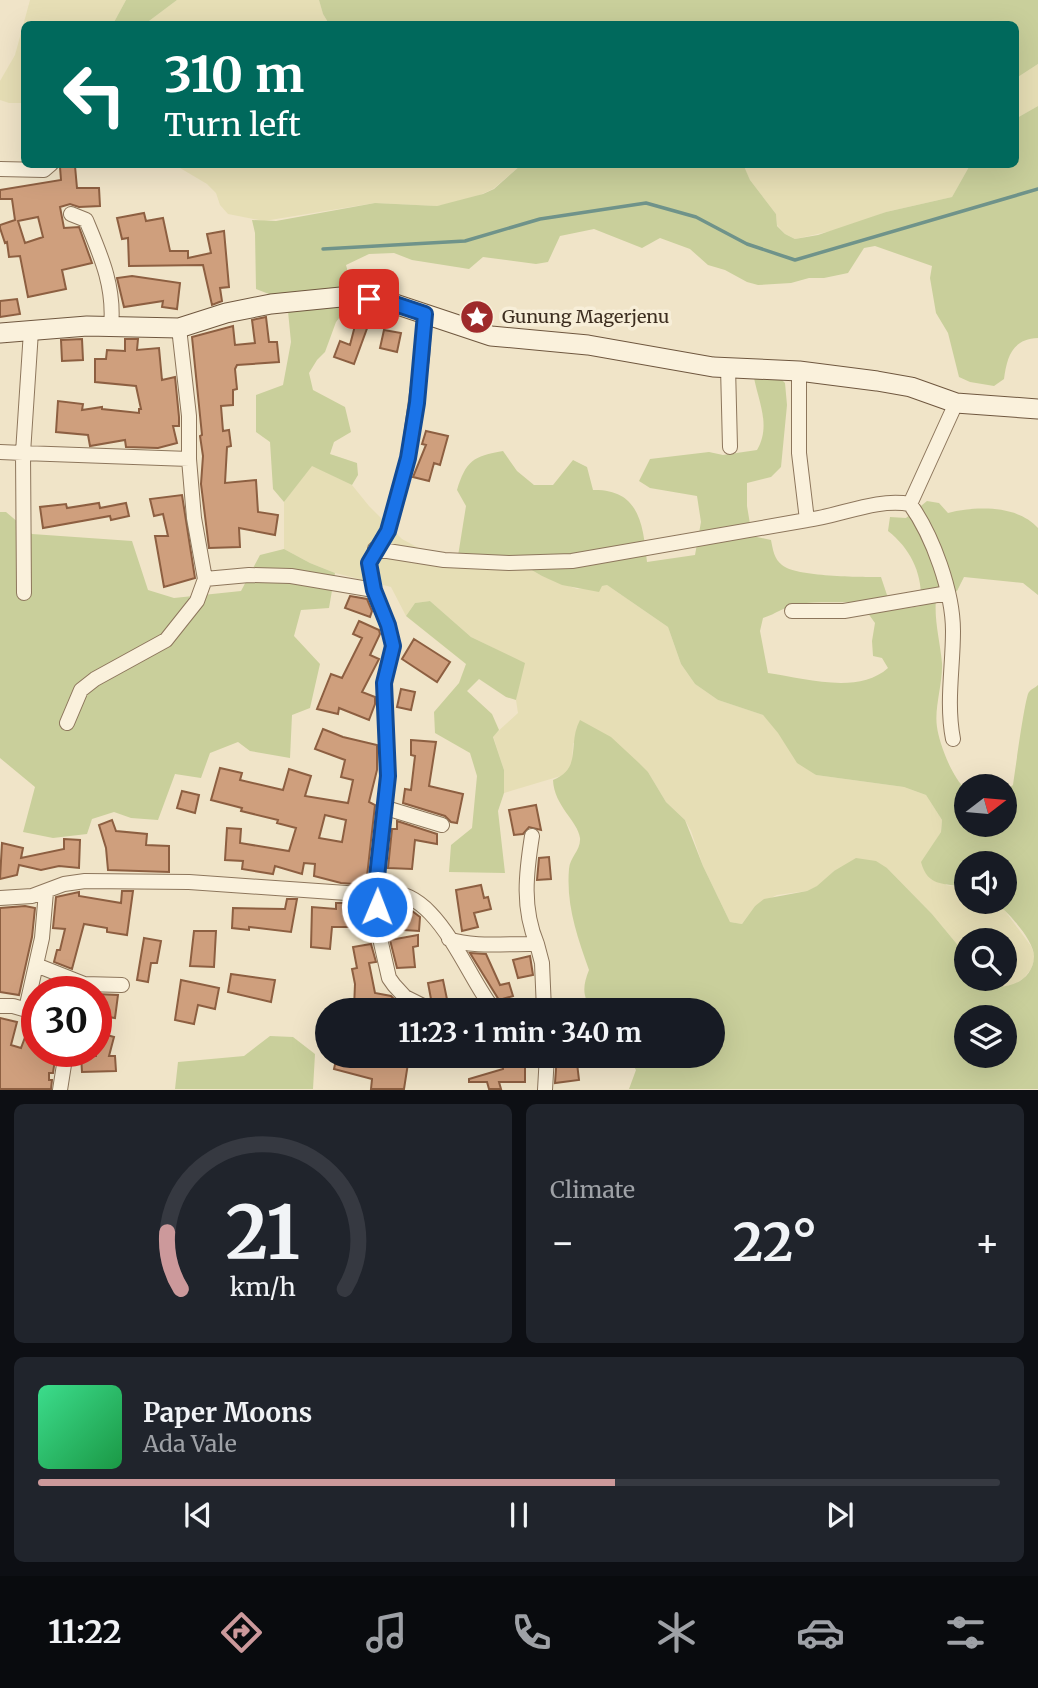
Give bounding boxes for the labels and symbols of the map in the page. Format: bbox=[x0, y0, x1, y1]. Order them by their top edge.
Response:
pin bbox=[339, 269, 399, 329]
place icon: Gunung Magerjenu bbox=[458, 298, 496, 336]
place label: Gunung Magerjenu bbox=[502, 305, 669, 328]
north arrow bbox=[954, 774, 1017, 836]
position arrow bbox=[340, 870, 414, 944]
speed limit sign: 30 bbox=[21, 976, 112, 1067]

